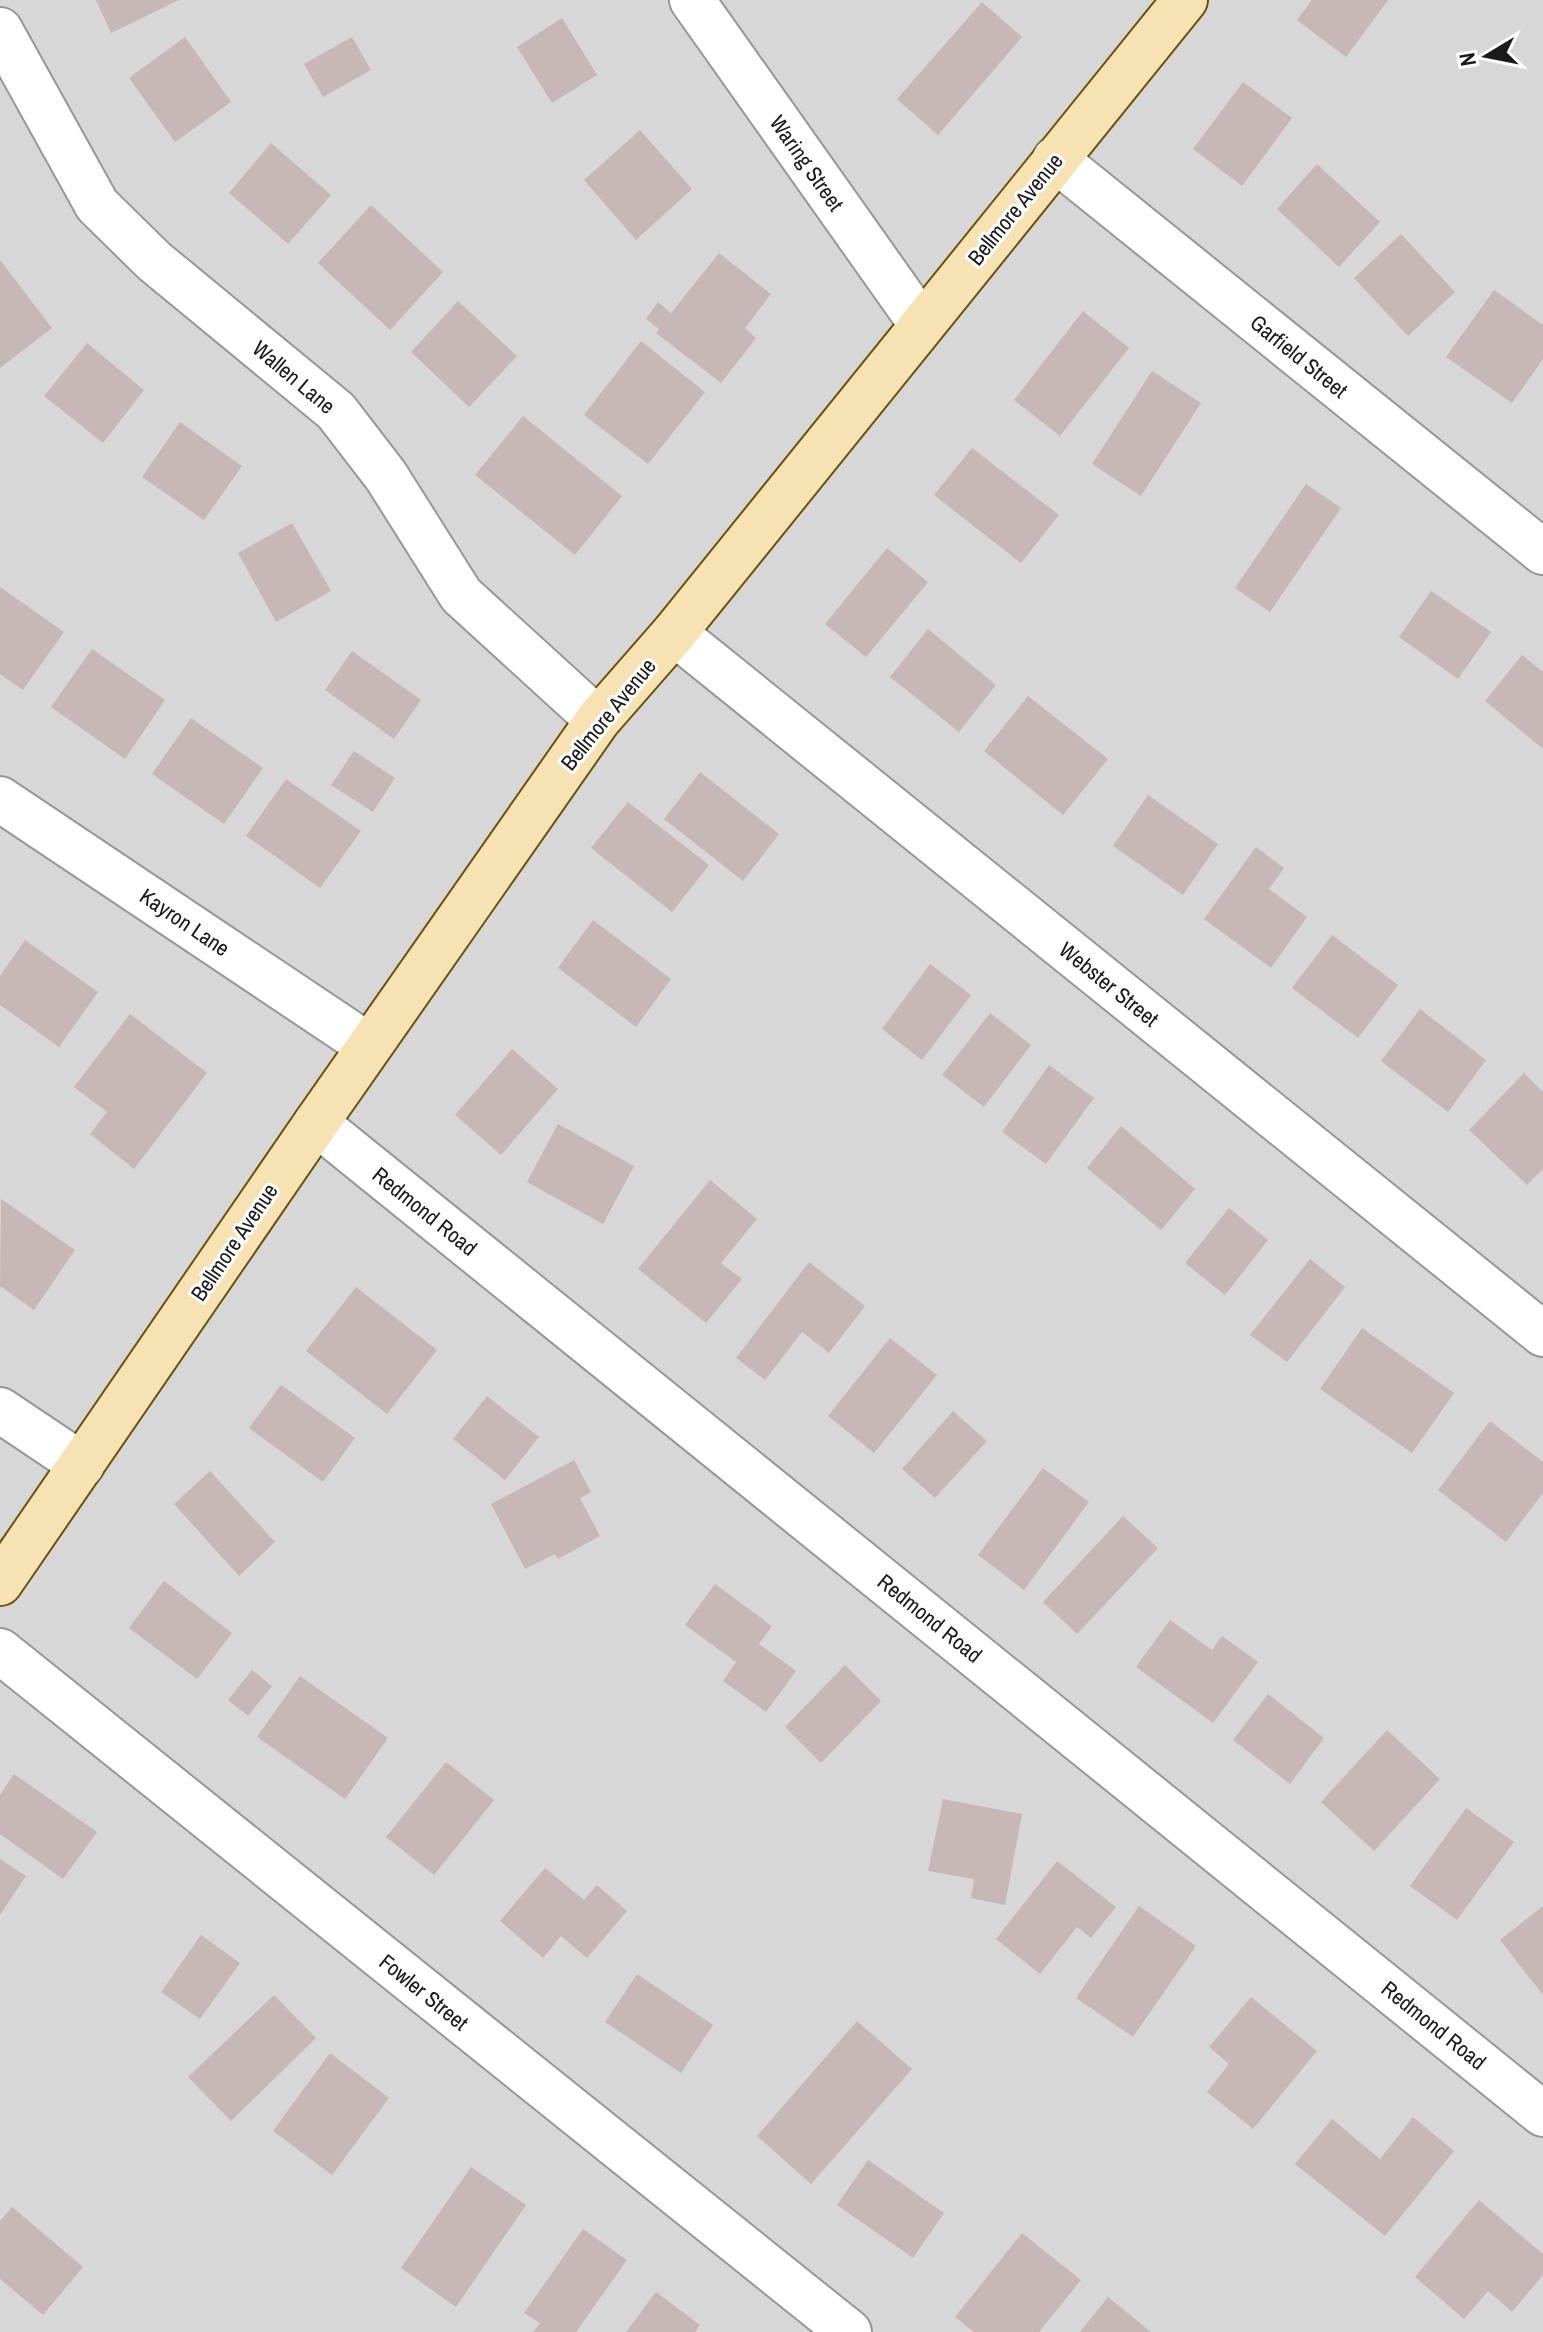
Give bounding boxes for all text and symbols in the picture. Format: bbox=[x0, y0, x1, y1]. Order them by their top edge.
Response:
north arrow bbox=[1447, 16, 1527, 96]
text: N bbox=[1451, 50, 1483, 68]
street label: Waring Street bbox=[763, 109, 851, 217]
street label: Bellmore Avenue bbox=[961, 147, 1069, 271]
street label: Garfield Street bbox=[1244, 307, 1354, 405]
street label: Wallen Lane bbox=[246, 333, 342, 421]
street label: Bellmore Avenue bbox=[554, 652, 662, 776]
street label: Kayron Lane bbox=[134, 881, 236, 963]
street label: Webster Street bbox=[1053, 935, 1165, 1033]
street label: Redmond Road bbox=[366, 1160, 484, 1262]
street label: Bellmore Avenue bbox=[184, 1177, 284, 1307]
street label: Redmond Road bbox=[871, 1567, 989, 1669]
street label: Fowler Street bbox=[373, 1947, 475, 2037]
street label: Redmond Road bbox=[1375, 1974, 1493, 2076]

